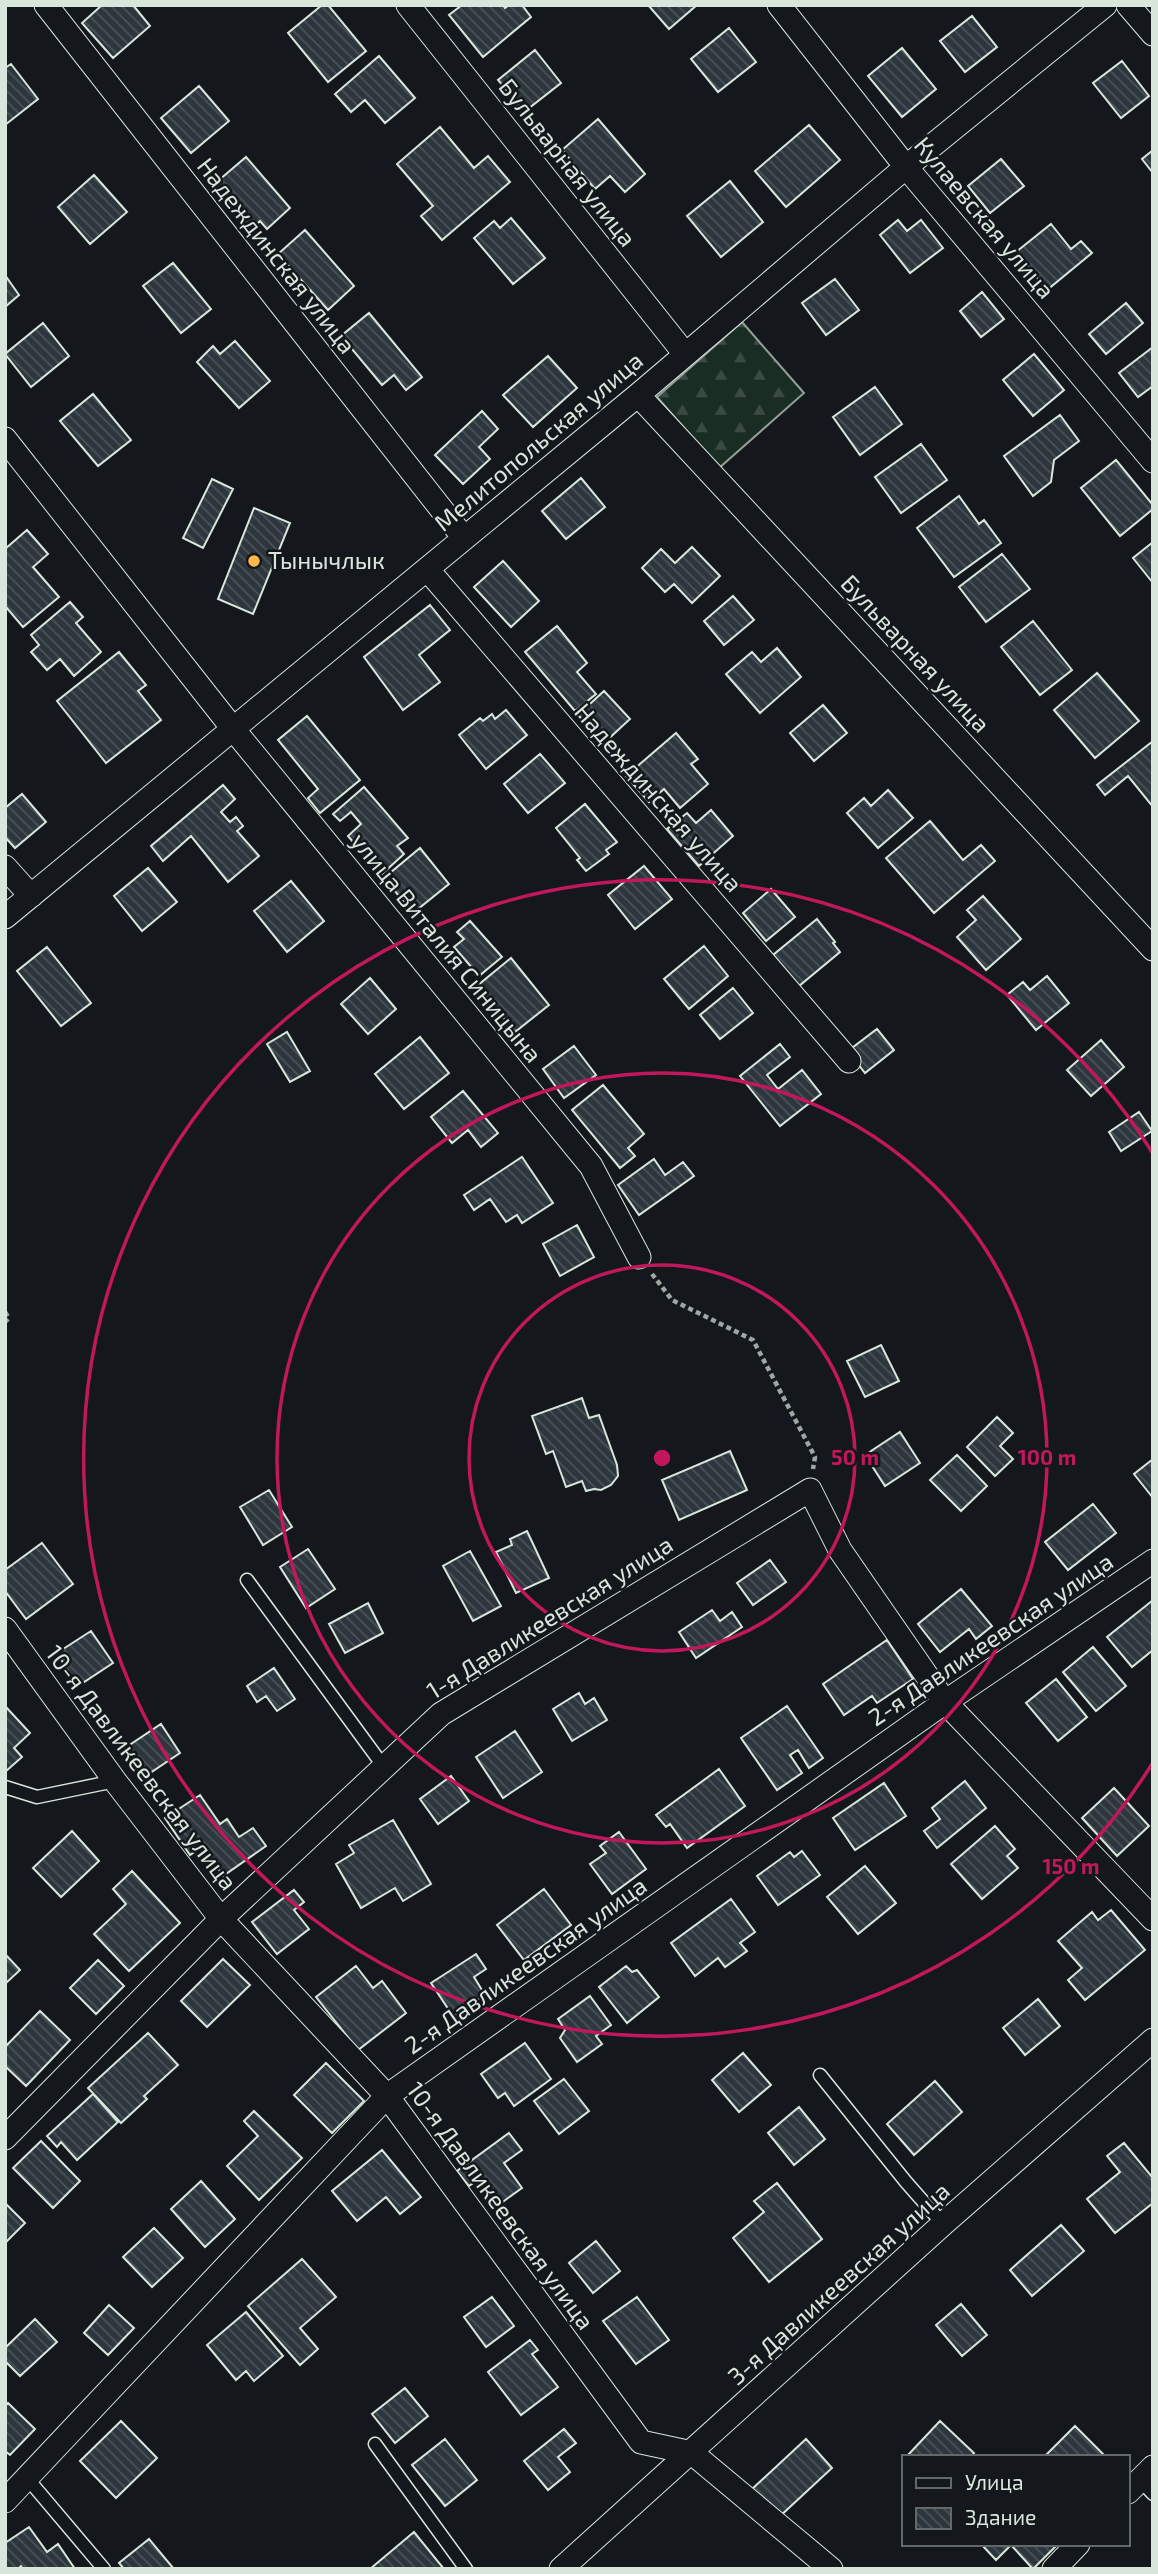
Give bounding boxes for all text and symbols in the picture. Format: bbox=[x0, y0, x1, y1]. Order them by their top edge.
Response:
street label: Бульварная улица bbox=[493, 72, 643, 252]
street label: Кулаевская улица bbox=[908, 130, 1061, 304]
street label: Надеждинская улица bbox=[191, 151, 363, 359]
street label: Мелитопольская улица bbox=[428, 345, 649, 537]
place label: Тынычлык bbox=[268, 545, 385, 574]
marker: Тынычлык bbox=[246, 553, 262, 569]
street label: Бульварная улица bbox=[835, 568, 997, 739]
street label: Надеждинская улица bbox=[569, 697, 749, 898]
street label: улица Виталия Синицына bbox=[345, 826, 549, 1068]
text: 50 m bbox=[831, 1444, 879, 1469]
text: 100 m bbox=[1018, 1444, 1076, 1469]
centre of rings bbox=[650, 1446, 674, 1470]
street label: 1-я Давликеевская улица bbox=[421, 1529, 678, 1705]
street label: 2-я Давликеевская улица bbox=[862, 1546, 1119, 1732]
street label: 10-я Давликеевская улица bbox=[40, 1639, 244, 1896]
text: 150 m bbox=[1043, 1853, 1099, 1878]
street label: 2-я Давликеевская улица bbox=[399, 1870, 652, 2060]
street label: 10-я Давликеевская улица bbox=[401, 2076, 601, 2335]
street label: 3-я Давликеевская улица bbox=[721, 2176, 956, 2391]
legend bbox=[902, 2455, 1130, 2546]
text: Улица bbox=[965, 2469, 1024, 2494]
text: Здание bbox=[965, 2504, 1036, 2529]

